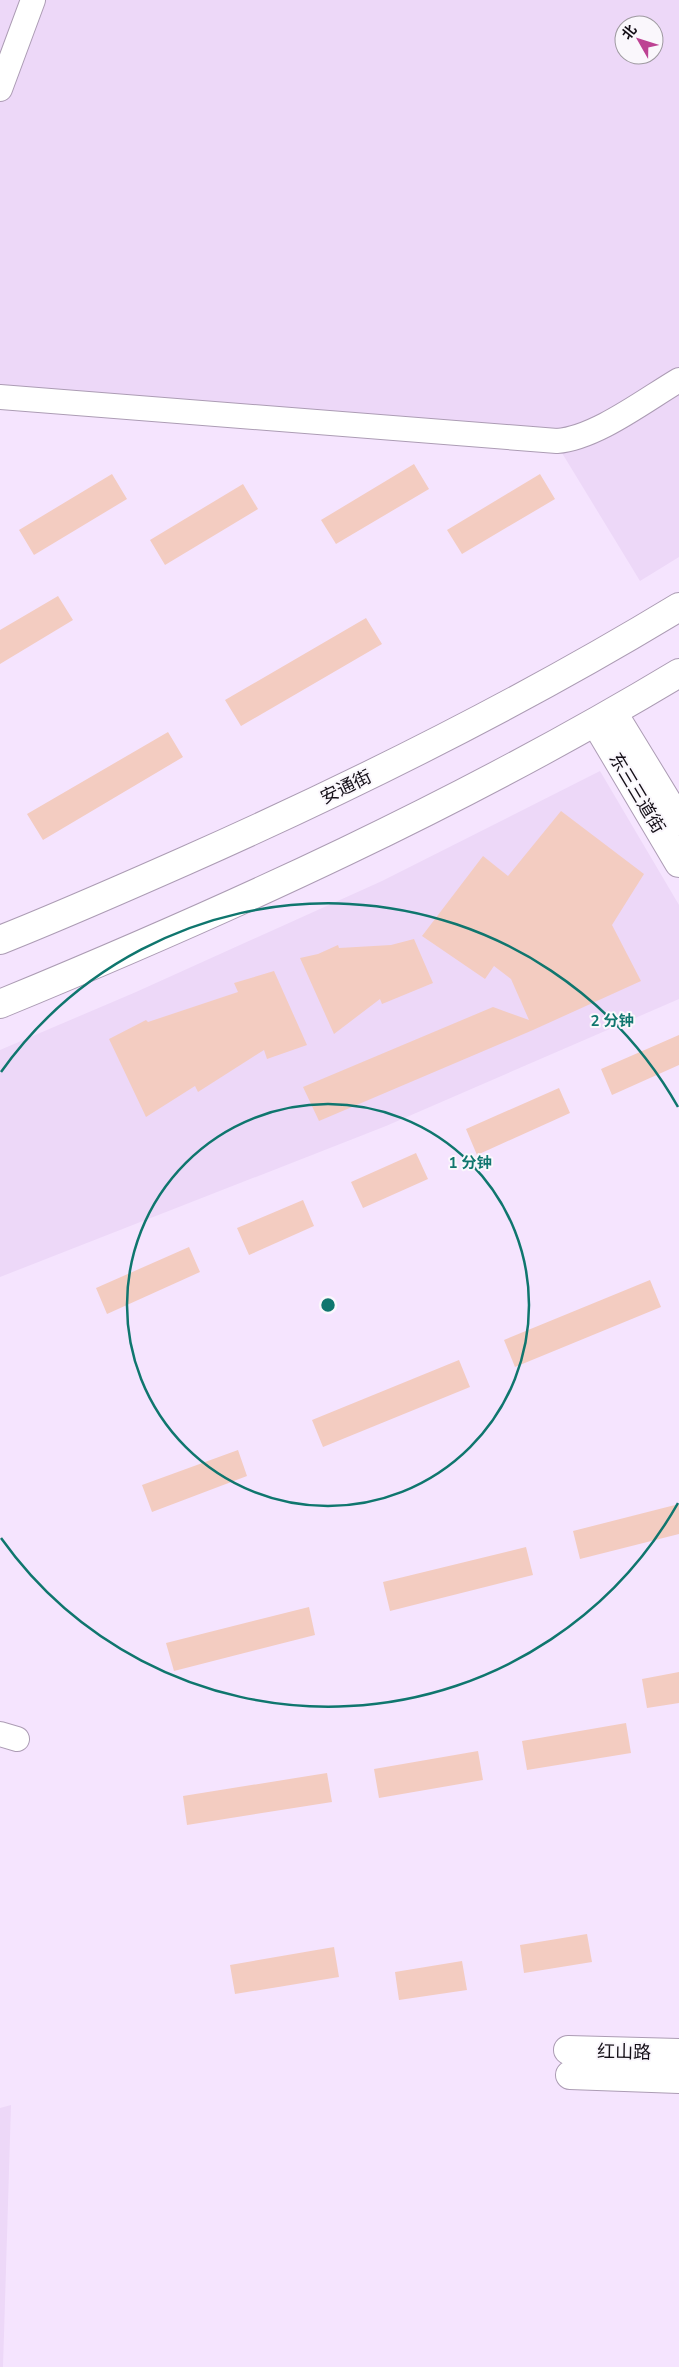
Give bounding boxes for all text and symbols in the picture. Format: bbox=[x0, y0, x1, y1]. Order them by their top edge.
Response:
north arrow bbox=[614, 15, 664, 65]
text: 北 bbox=[617, 21, 641, 44]
street label: 东三三道街 bbox=[604, 748, 670, 838]
street label: 安通街 bbox=[316, 764, 376, 810]
text: 2 分钟 bbox=[590, 1011, 634, 1031]
text: 1 分钟 bbox=[448, 1153, 492, 1173]
centre of rings bbox=[319, 1296, 337, 1314]
street label: 红山路 bbox=[597, 2040, 651, 2064]

